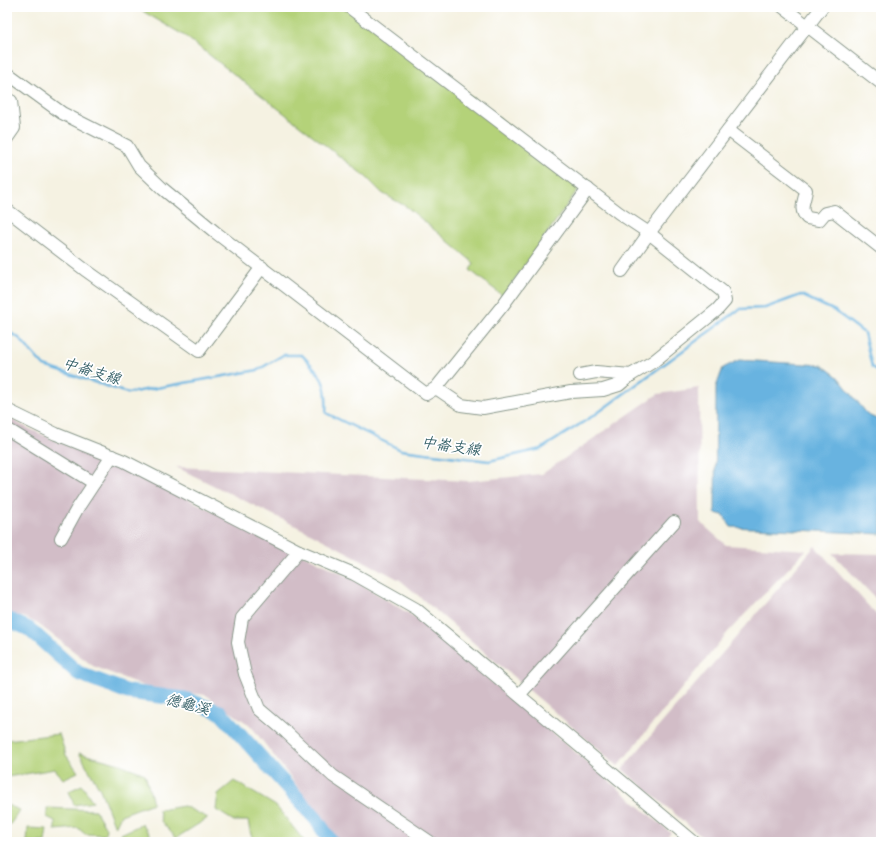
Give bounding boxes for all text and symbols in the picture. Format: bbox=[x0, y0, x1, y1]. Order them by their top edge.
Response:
water label: 中崙支線 bbox=[60, 352, 125, 389]
water label: 中崙支線 bbox=[420, 431, 483, 459]
water label: 德龜溪 bbox=[164, 688, 213, 718]

